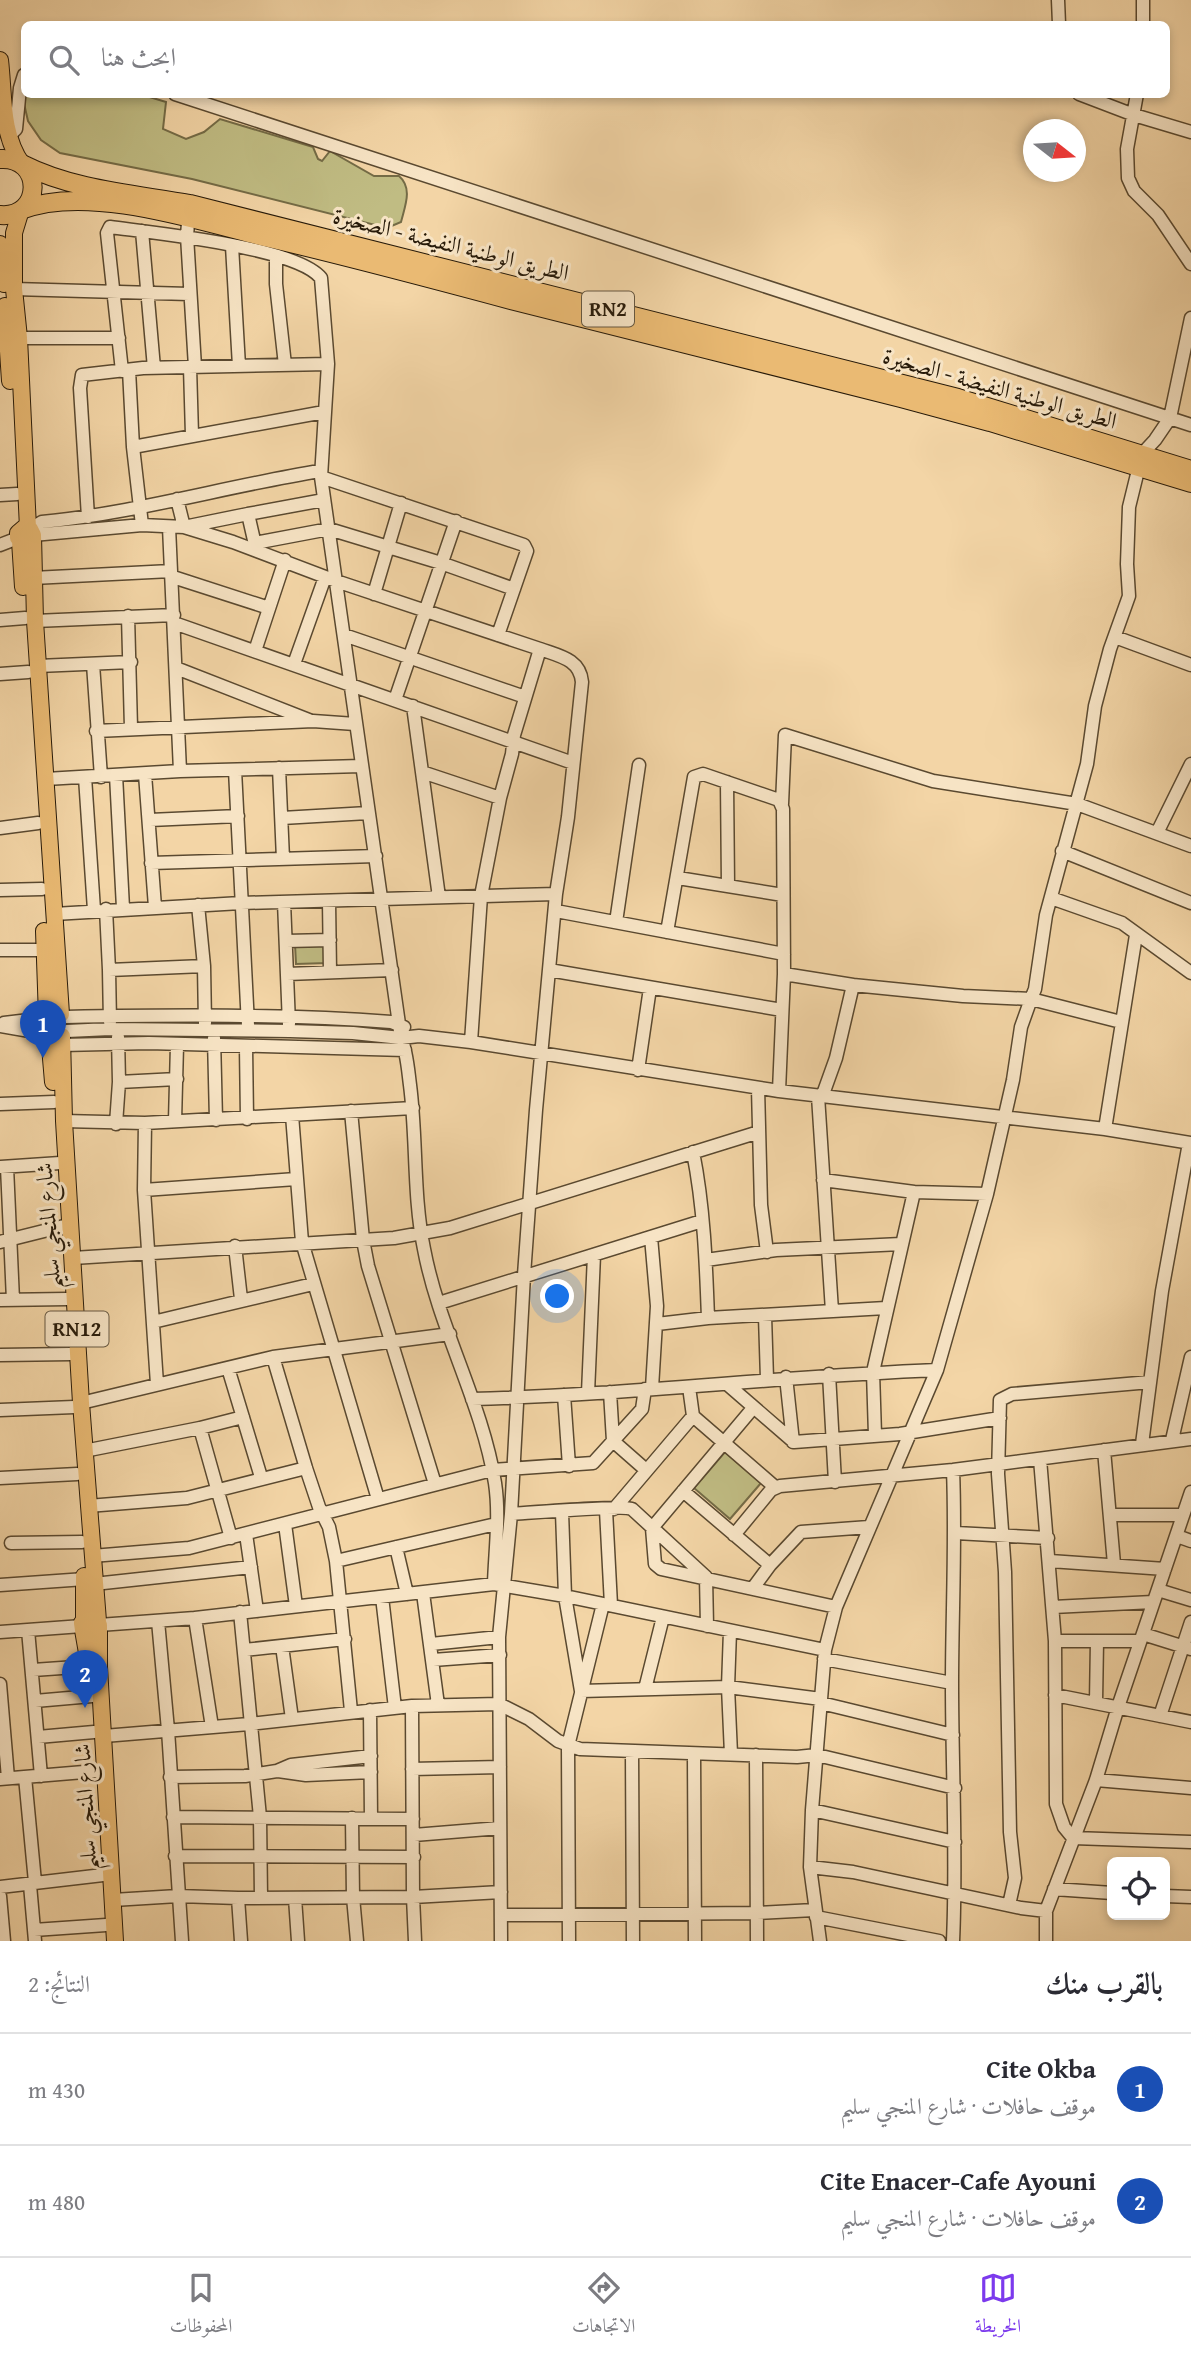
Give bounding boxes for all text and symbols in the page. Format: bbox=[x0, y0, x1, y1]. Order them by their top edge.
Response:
search box bbox=[21, 21, 1170, 98]
text: ابحث هنا bbox=[101, 37, 176, 76]
icon: search bbox=[45, 41, 83, 79]
north arrow bbox=[1023, 119, 1086, 182]
street label: الطريق الوطنية النفيضة - الصخيرة bbox=[330, 198, 573, 289]
road number: RN2 bbox=[582, 292, 634, 326]
street label: الطريق الوطنية النفيضة - الصخيرة bbox=[879, 338, 1121, 437]
pin: 1 bbox=[20, 1000, 66, 1058]
street label: شارع المنجي سليم bbox=[27, 1161, 75, 1290]
your location bbox=[540, 1279, 574, 1313]
road number: RN12 bbox=[46, 1312, 108, 1346]
pin: 2 bbox=[62, 1650, 108, 1708]
street label: شارع المنجي سليم bbox=[65, 1742, 111, 1871]
map controls bbox=[1107, 1857, 1170, 1920]
button: locate bbox=[1107, 1857, 1170, 1920]
text: بالقرب منك bbox=[1046, 1961, 1163, 2005]
text: النتائج: 2 bbox=[28, 1967, 90, 2000]
text: Cite Okba bbox=[986, 2049, 1096, 2088]
text: 430 m bbox=[28, 2073, 85, 2106]
text: 1 bbox=[1134, 2073, 1146, 2106]
text: موقف حافلات · شارع المنجي سليم bbox=[840, 2089, 1096, 2122]
text: Cite Enacer-Cafe Ayouni bbox=[820, 2161, 1096, 2200]
text: 480 m bbox=[28, 2185, 85, 2218]
text: 2 bbox=[1134, 2185, 1146, 2218]
text: موقف حافلات · شارع المنجي سليم bbox=[840, 2201, 1096, 2234]
tab: المحفوظات bbox=[170, 2269, 232, 2344]
tab: الاتجاهات bbox=[572, 2269, 635, 2344]
tab: الخريطة bbox=[975, 2269, 1021, 2344]

